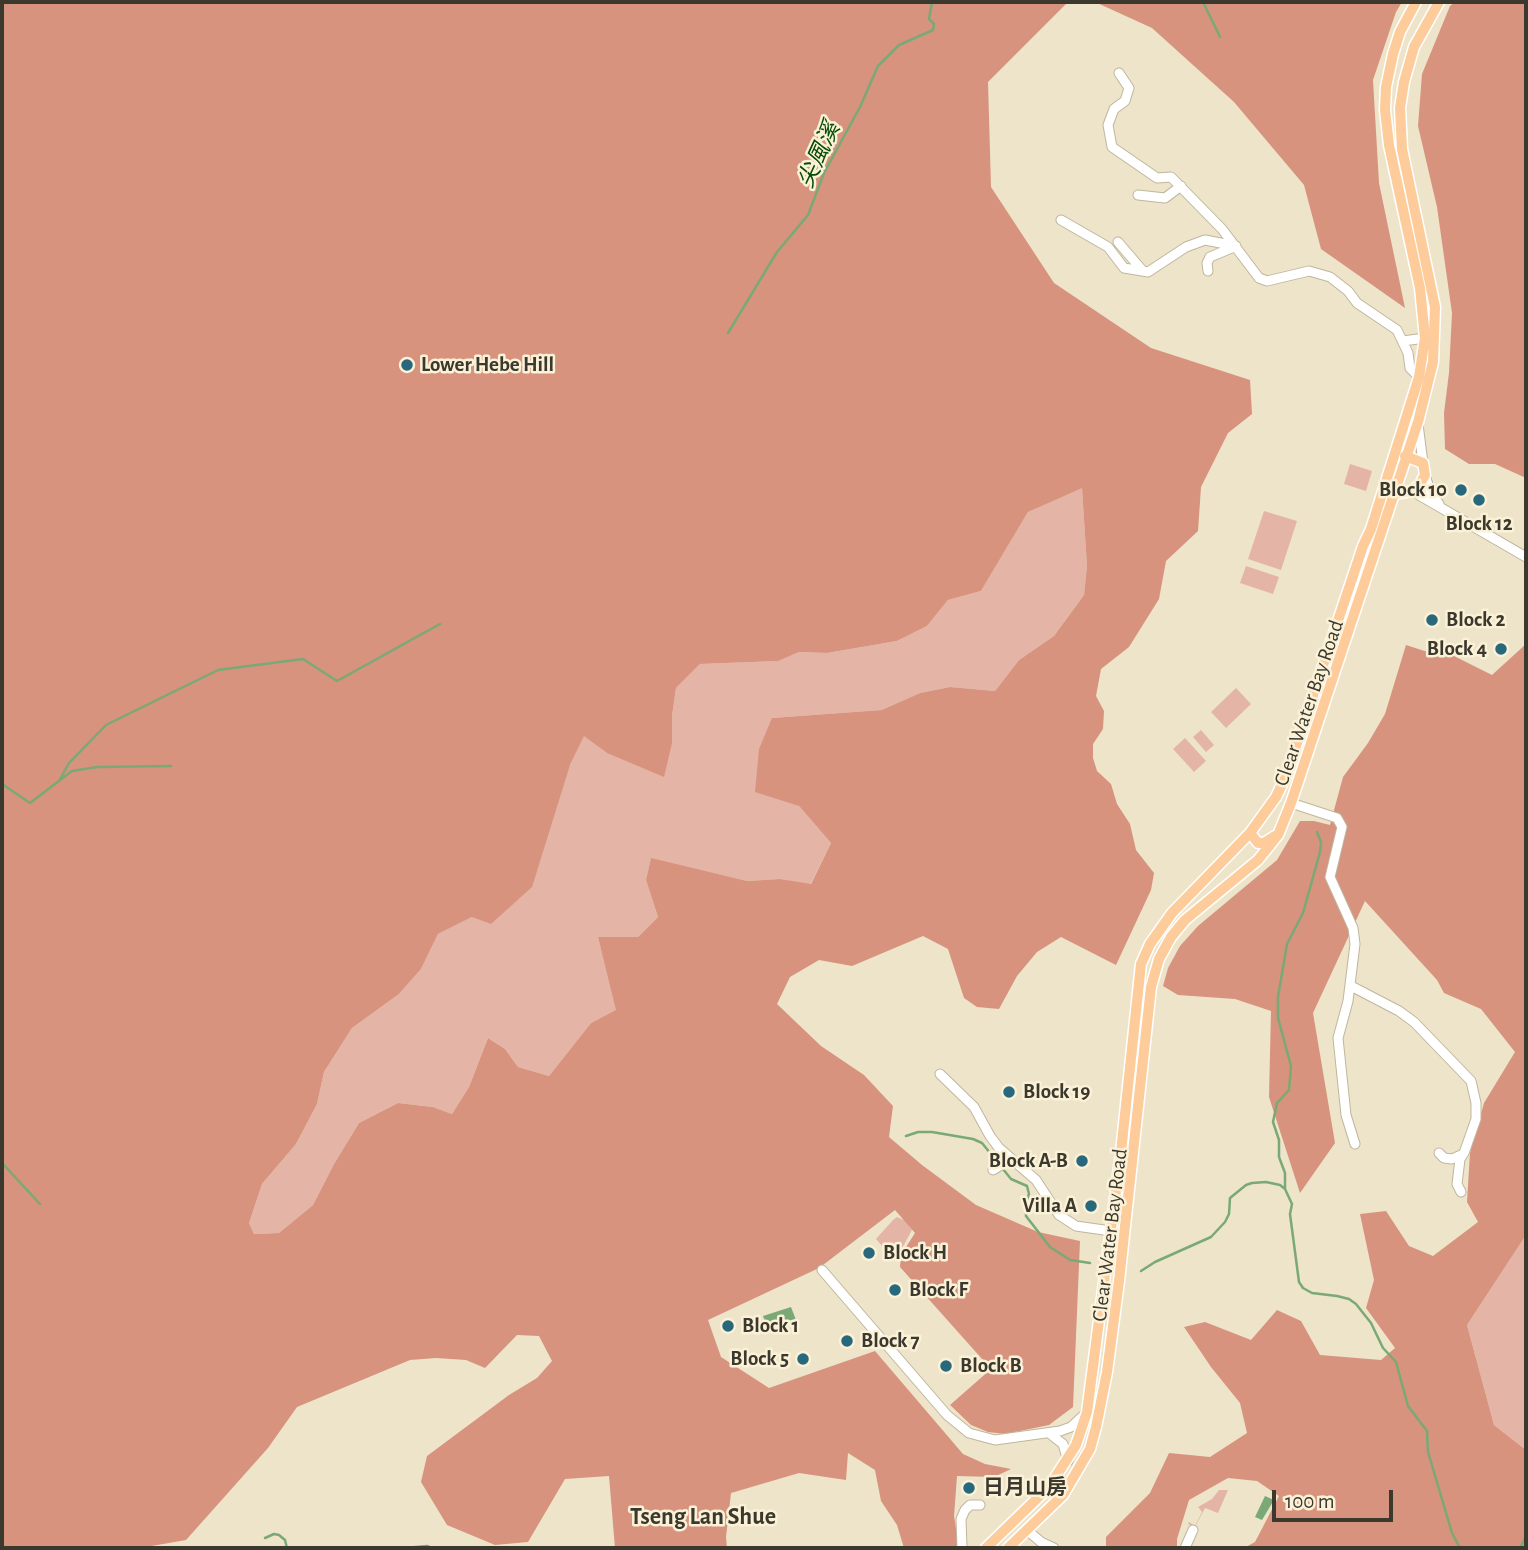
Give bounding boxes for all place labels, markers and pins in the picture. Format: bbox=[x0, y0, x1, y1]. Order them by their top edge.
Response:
place label: Lower Hebe Hill bbox=[421, 352, 554, 378]
marker: Lower Hebe Hill bbox=[399, 357, 415, 373]
place label: Block 10 bbox=[1379, 477, 1447, 503]
marker: Block 10 bbox=[1453, 482, 1469, 498]
marker: Block 12 bbox=[1471, 492, 1487, 508]
place label: Block 12 bbox=[1445, 511, 1513, 537]
place label: Block 2 bbox=[1446, 607, 1506, 633]
marker: Block 2 bbox=[1424, 612, 1440, 628]
place label: Block 4 bbox=[1427, 636, 1487, 662]
marker: Block 4 bbox=[1493, 641, 1509, 657]
place label: Block 19 bbox=[1023, 1079, 1090, 1105]
marker: Block 19 bbox=[1001, 1084, 1017, 1100]
place label: Block A-B bbox=[989, 1148, 1068, 1174]
marker: Block A-B bbox=[1074, 1153, 1090, 1169]
place label: Villa A bbox=[1022, 1193, 1077, 1219]
marker: Villa A bbox=[1083, 1198, 1099, 1214]
place label: Block H bbox=[883, 1240, 947, 1266]
marker: Block H bbox=[861, 1245, 877, 1261]
place label: Block F bbox=[909, 1277, 968, 1303]
marker: Block F bbox=[887, 1282, 903, 1298]
place label: Block 1 bbox=[742, 1313, 799, 1339]
marker: Block 1 bbox=[720, 1318, 736, 1334]
place label: Block 7 bbox=[861, 1328, 920, 1354]
marker: Block 7 bbox=[839, 1333, 855, 1349]
place label: Block 5 bbox=[730, 1346, 789, 1372]
marker: Block 5 bbox=[795, 1351, 811, 1367]
place label: Block B bbox=[960, 1353, 1022, 1379]
marker: Block B bbox=[938, 1358, 954, 1374]
place label: 日月山房 bbox=[983, 1475, 1067, 1501]
marker: 日月山房 bbox=[961, 1480, 977, 1496]

